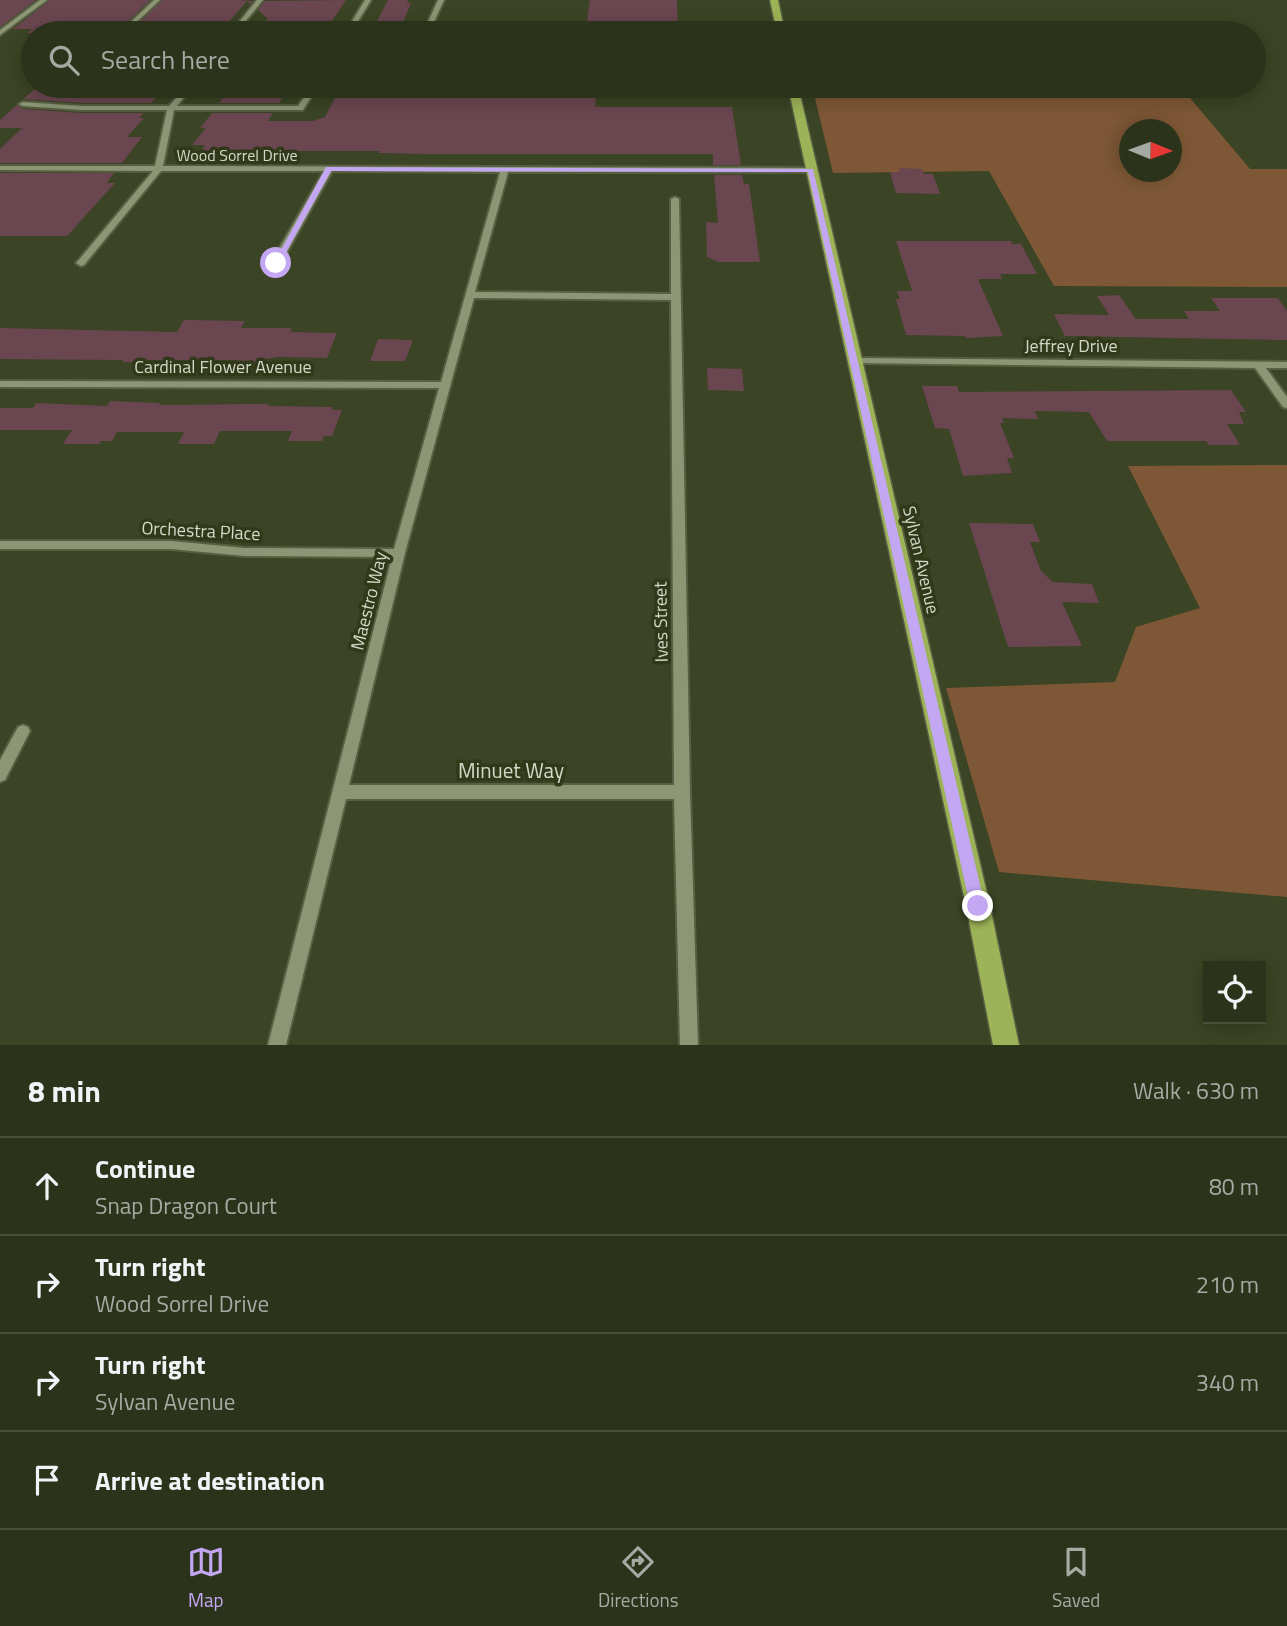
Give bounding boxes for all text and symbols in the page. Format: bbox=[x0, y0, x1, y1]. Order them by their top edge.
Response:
search box bbox=[21, 21, 1266, 98]
text: Search here bbox=[101, 40, 230, 79]
icon: search bbox=[45, 41, 83, 79]
north arrow bbox=[1119, 119, 1182, 182]
street label: Wood Sorrel Drive bbox=[176, 143, 298, 167]
route start bbox=[260, 247, 291, 278]
street label: Jeffrey Drive bbox=[1024, 332, 1118, 359]
street label: Cardinal Flower Avenue bbox=[134, 353, 312, 380]
street label: Sylvan Avenue bbox=[896, 503, 947, 616]
street label: Orchestra Place bbox=[141, 514, 261, 547]
street label: Maestro Way bbox=[343, 548, 394, 653]
street label: Ives Street bbox=[646, 581, 675, 663]
street label: Minuet Way bbox=[458, 754, 564, 786]
route end bbox=[962, 890, 993, 921]
map controls bbox=[1203, 961, 1266, 1024]
button: locate bbox=[1203, 961, 1266, 1024]
text: 8 min bbox=[28, 1068, 101, 1114]
text: Walk · 630 m bbox=[1133, 1073, 1259, 1108]
text: Continue bbox=[95, 1149, 195, 1188]
icon: ahead bbox=[28, 1167, 66, 1205]
text: 80 m bbox=[1209, 1169, 1259, 1204]
text: Snap Dragon Court bbox=[95, 1188, 277, 1223]
text: Turn right bbox=[95, 1247, 206, 1286]
icon: right bbox=[28, 1265, 66, 1303]
text: 210 m bbox=[1196, 1267, 1259, 1302]
text: Wood Sorrel Drive bbox=[95, 1286, 269, 1321]
text: Turn right bbox=[95, 1345, 206, 1384]
icon: right bbox=[28, 1363, 66, 1401]
text: 340 m bbox=[1196, 1365, 1259, 1400]
text: Sylvan Avenue bbox=[95, 1384, 235, 1419]
icon: arrive bbox=[28, 1461, 66, 1499]
text: Arrive at destination bbox=[95, 1461, 325, 1500]
tab: Map bbox=[187, 1543, 225, 1614]
tab: Directions bbox=[598, 1543, 679, 1614]
tab: Saved bbox=[1052, 1543, 1100, 1614]

